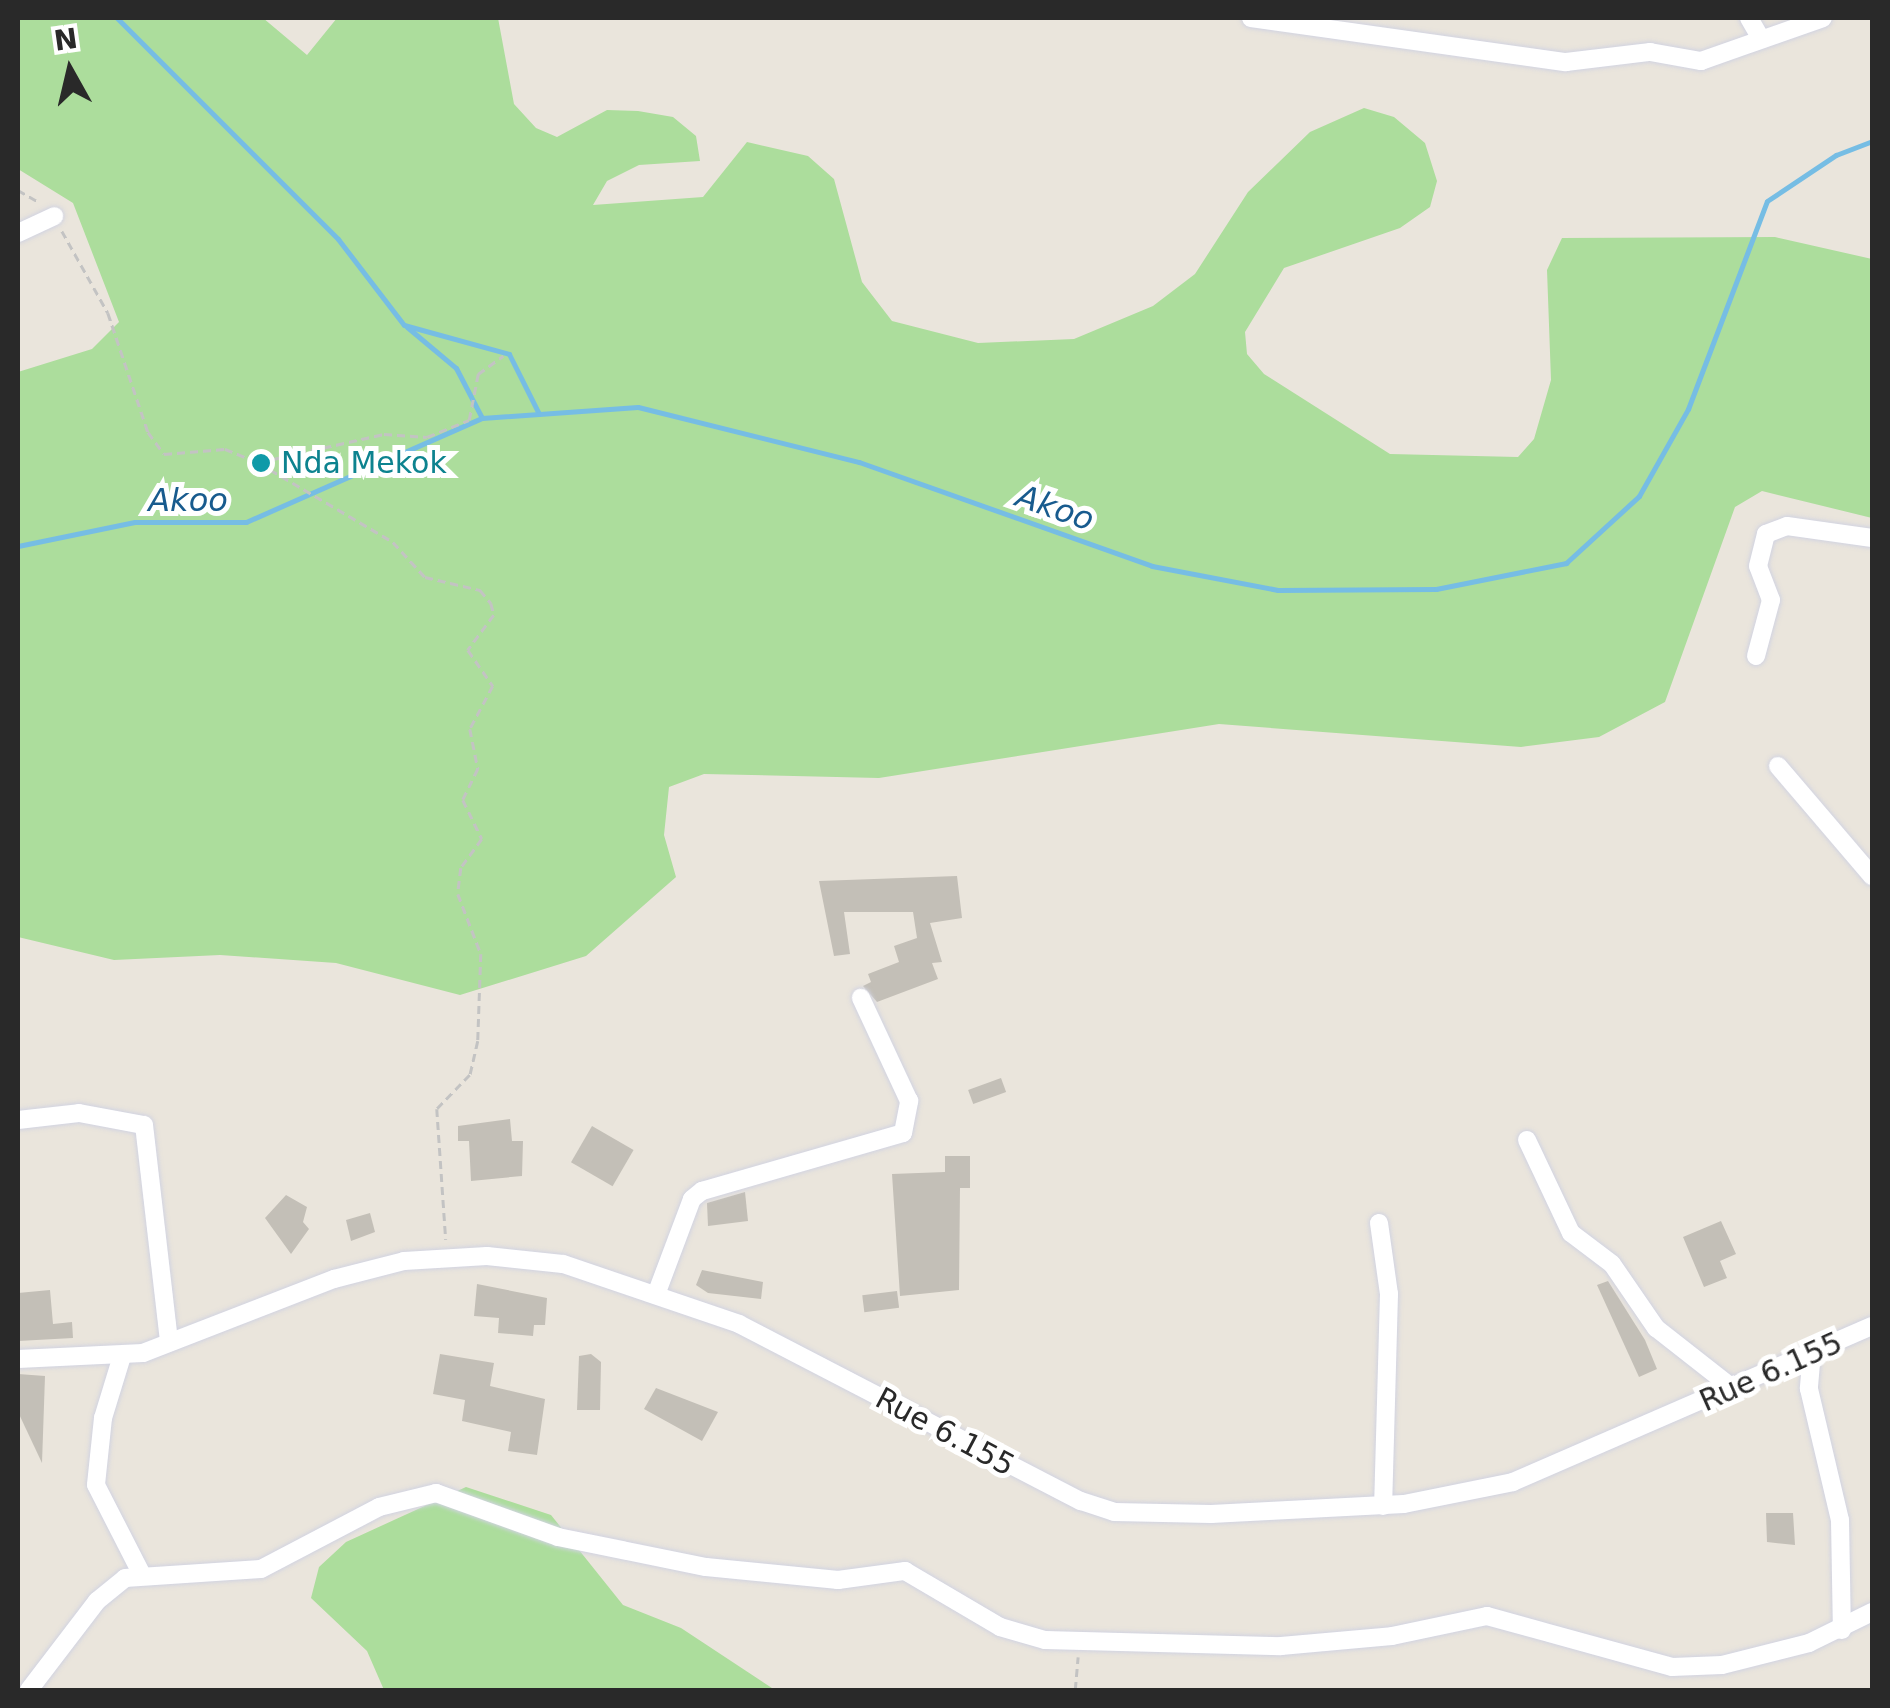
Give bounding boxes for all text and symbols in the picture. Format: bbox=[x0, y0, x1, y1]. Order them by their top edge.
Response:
north arrow bbox=[20, 20, 120, 120]
text: N bbox=[52, 22, 80, 58]
place label: Nda Mekok bbox=[281, 445, 447, 481]
marker: Nda Mekok bbox=[250, 452, 272, 474]
water label: Akoo bbox=[1011, 477, 1099, 539]
water label: Akoo bbox=[148, 481, 228, 519]
street label: Rue 6.155 bbox=[1694, 1325, 1848, 1419]
street label: Rue 6.155 bbox=[869, 1380, 1021, 1484]

